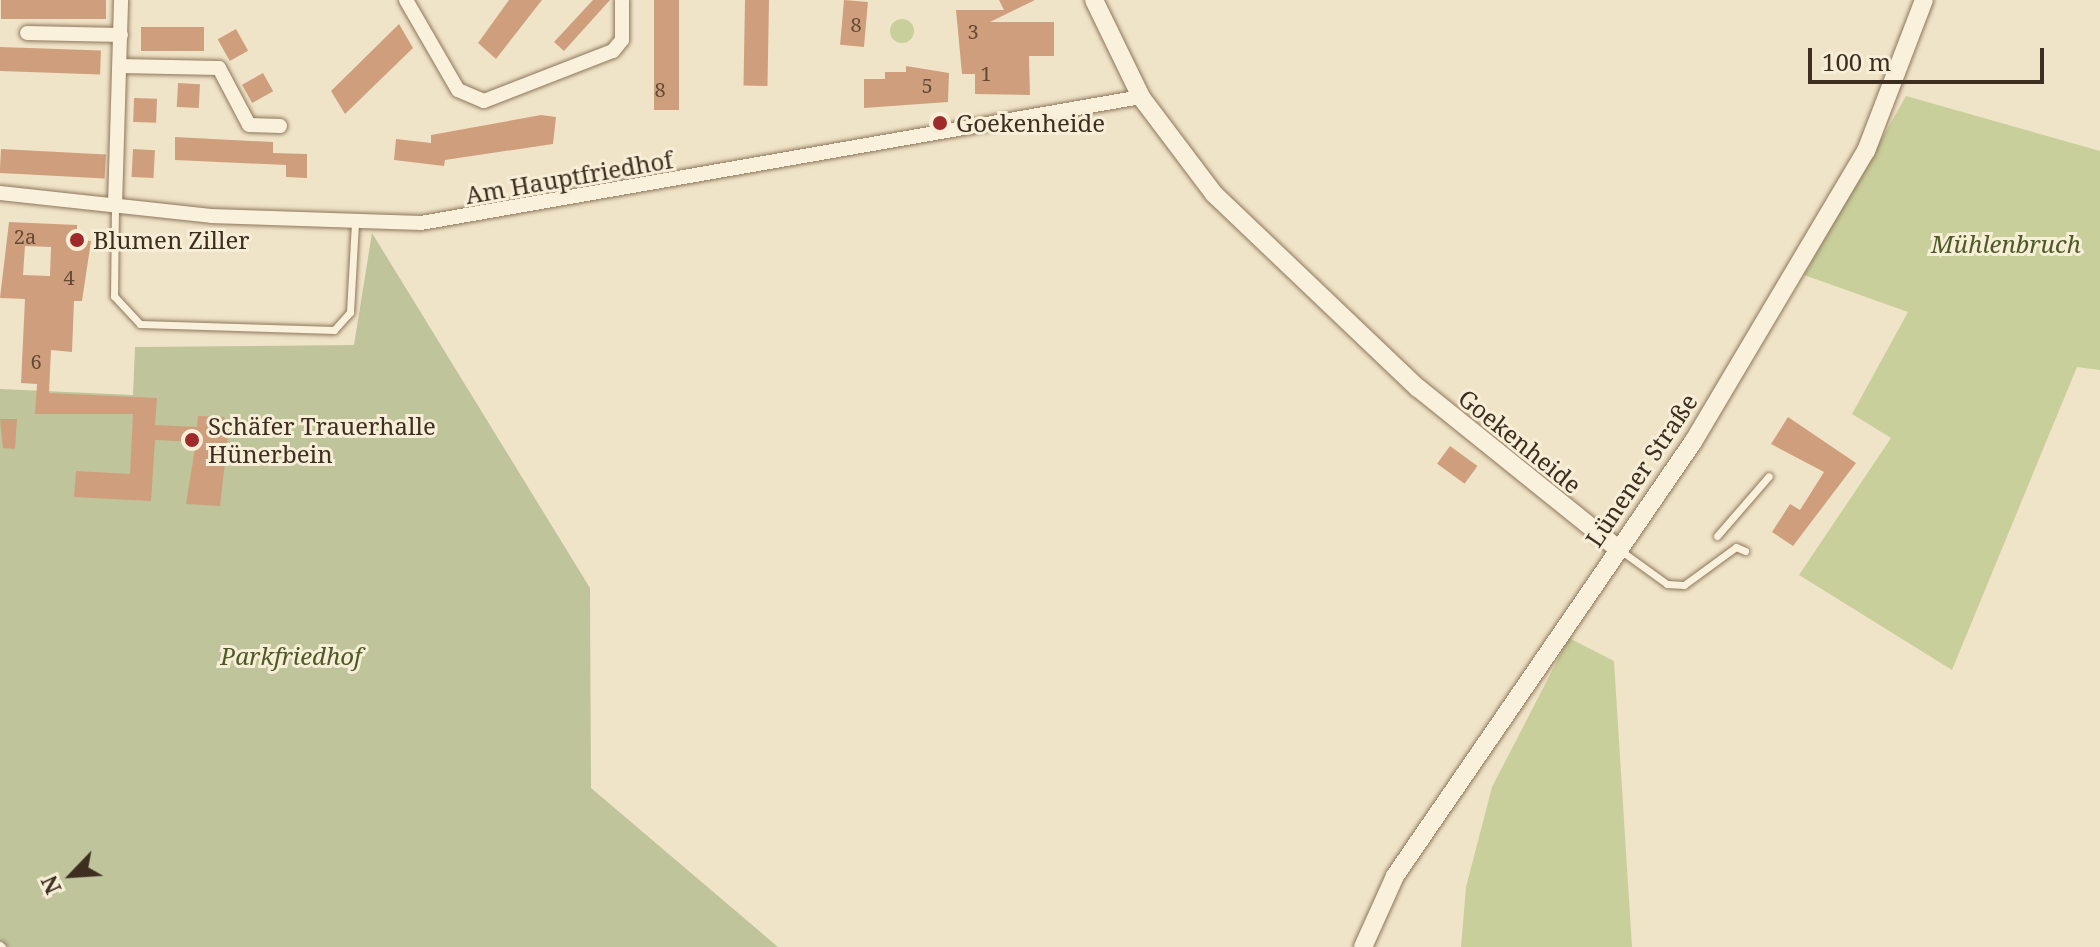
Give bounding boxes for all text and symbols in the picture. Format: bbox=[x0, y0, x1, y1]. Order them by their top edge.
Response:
house number: 8 bbox=[850, 12, 862, 36]
house number: 3 bbox=[967, 19, 979, 43]
scale bar bbox=[1812, 32, 2048, 82]
text: 100 m bbox=[1822, 45, 1891, 78]
house number: 1 bbox=[980, 61, 992, 85]
house number: 5 bbox=[921, 73, 933, 97]
house number: 8 bbox=[654, 77, 666, 101]
place label: Goekenheide bbox=[956, 109, 1105, 137]
marker: Goekenheide bbox=[931, 114, 949, 132]
street label: Am Hauptfriedhof bbox=[463, 145, 675, 209]
house number: 2a bbox=[14, 224, 36, 248]
place label: Blumen Ziller bbox=[93, 226, 250, 254]
park label: Mühlenbruch bbox=[1931, 230, 2081, 258]
marker: Blumen Ziller bbox=[68, 231, 86, 249]
house number: 4 bbox=[63, 265, 75, 289]
house number: 6 bbox=[30, 349, 42, 373]
street label: Goekenheide bbox=[1453, 383, 1587, 499]
street label: Lünener Straße bbox=[1579, 388, 1703, 552]
place label: Schäfer Trauerhalle Hünerbein bbox=[208, 412, 436, 468]
marker: Schäfer Trauerhalle Hünerbein bbox=[183, 431, 201, 449]
park label: Parkfriedhof bbox=[220, 642, 362, 670]
north arrow bbox=[32, 835, 112, 915]
text: N bbox=[33, 871, 68, 899]

